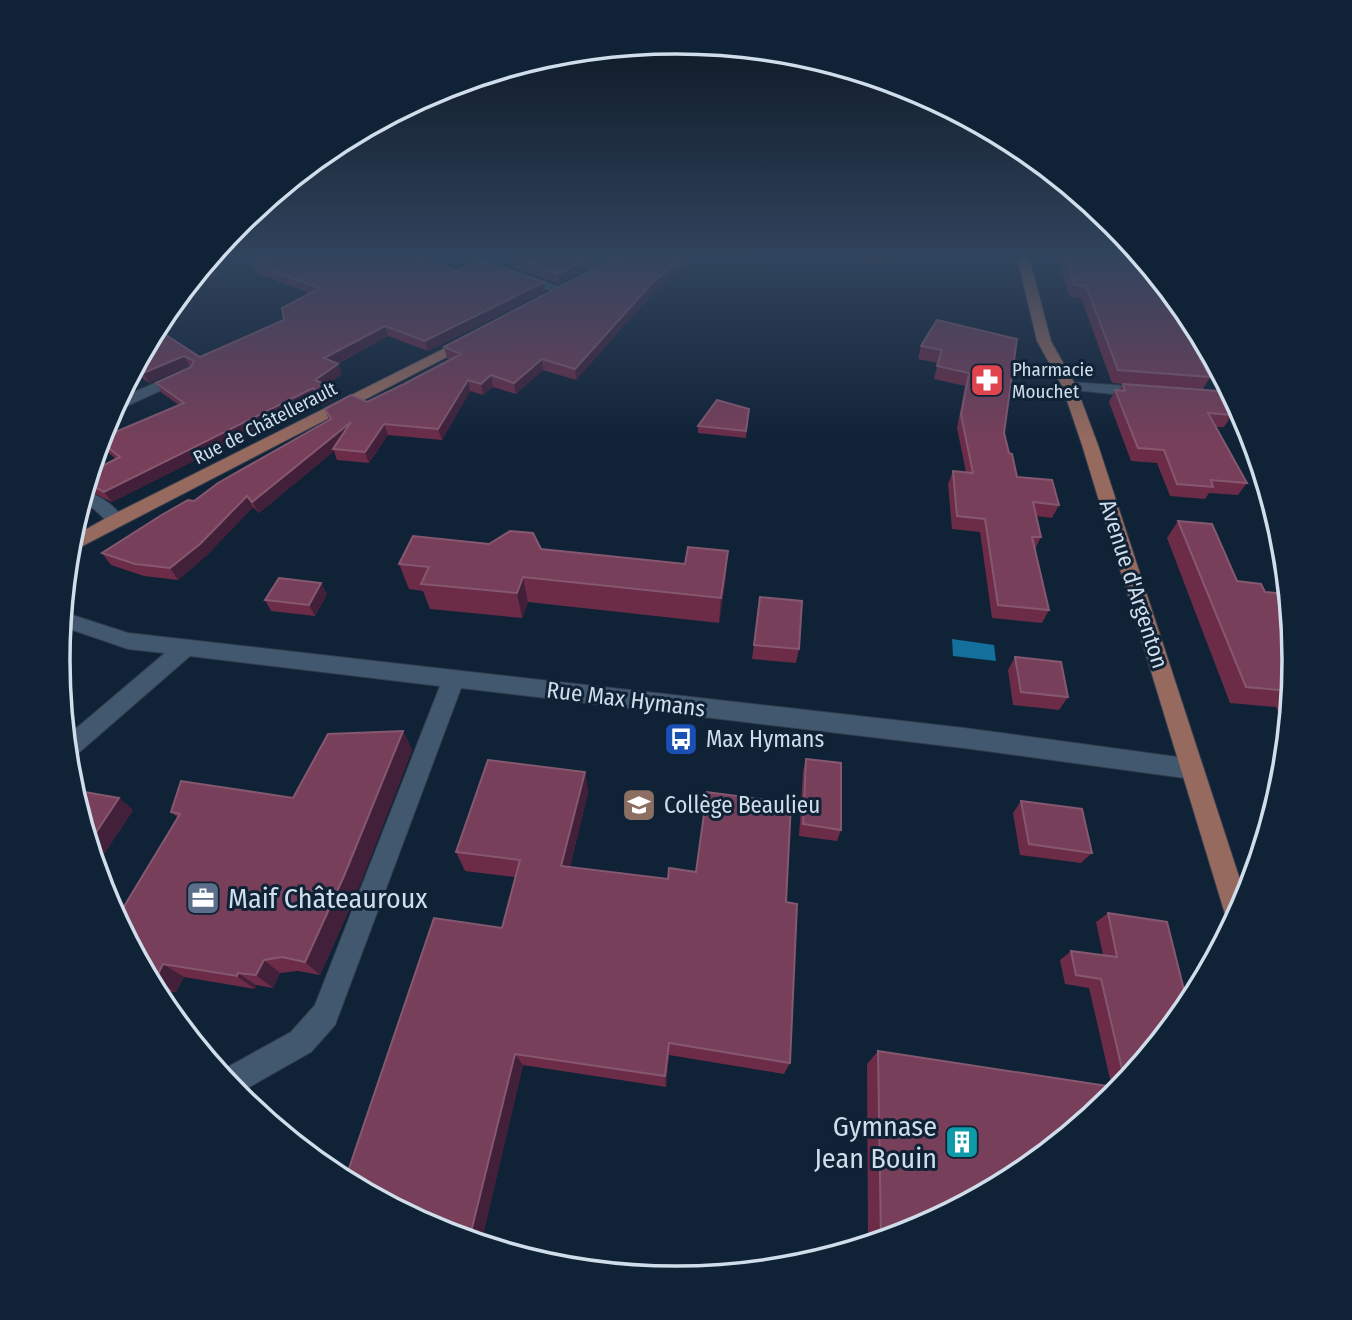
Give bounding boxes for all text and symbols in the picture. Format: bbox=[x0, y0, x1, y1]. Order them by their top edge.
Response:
place label: Pharmacie Mouchet bbox=[1012, 358, 1094, 403]
pharmacy icon: Pharmacie Mouchet bbox=[968, 361, 1006, 399]
street label: Rue de Châtellerault bbox=[189, 377, 341, 469]
street label: Avenue d'Argenton bbox=[1094, 496, 1174, 672]
street label: Rue Max Hymans bbox=[545, 675, 707, 723]
bus stop icon: Max Hymans bbox=[662, 720, 700, 758]
place label: Max Hymans bbox=[706, 725, 824, 753]
school or university icon: Collège Beaulieu bbox=[620, 786, 658, 824]
place label: Collège Beaulieu bbox=[664, 791, 820, 819]
office icon: Maif Châteauroux bbox=[184, 879, 222, 917]
place label: Maif Châteauroux bbox=[228, 882, 428, 915]
place label: Gymnase Jean Bouin bbox=[814, 1110, 937, 1175]
building icon: Gymnase Jean Bouin bbox=[943, 1123, 981, 1161]

